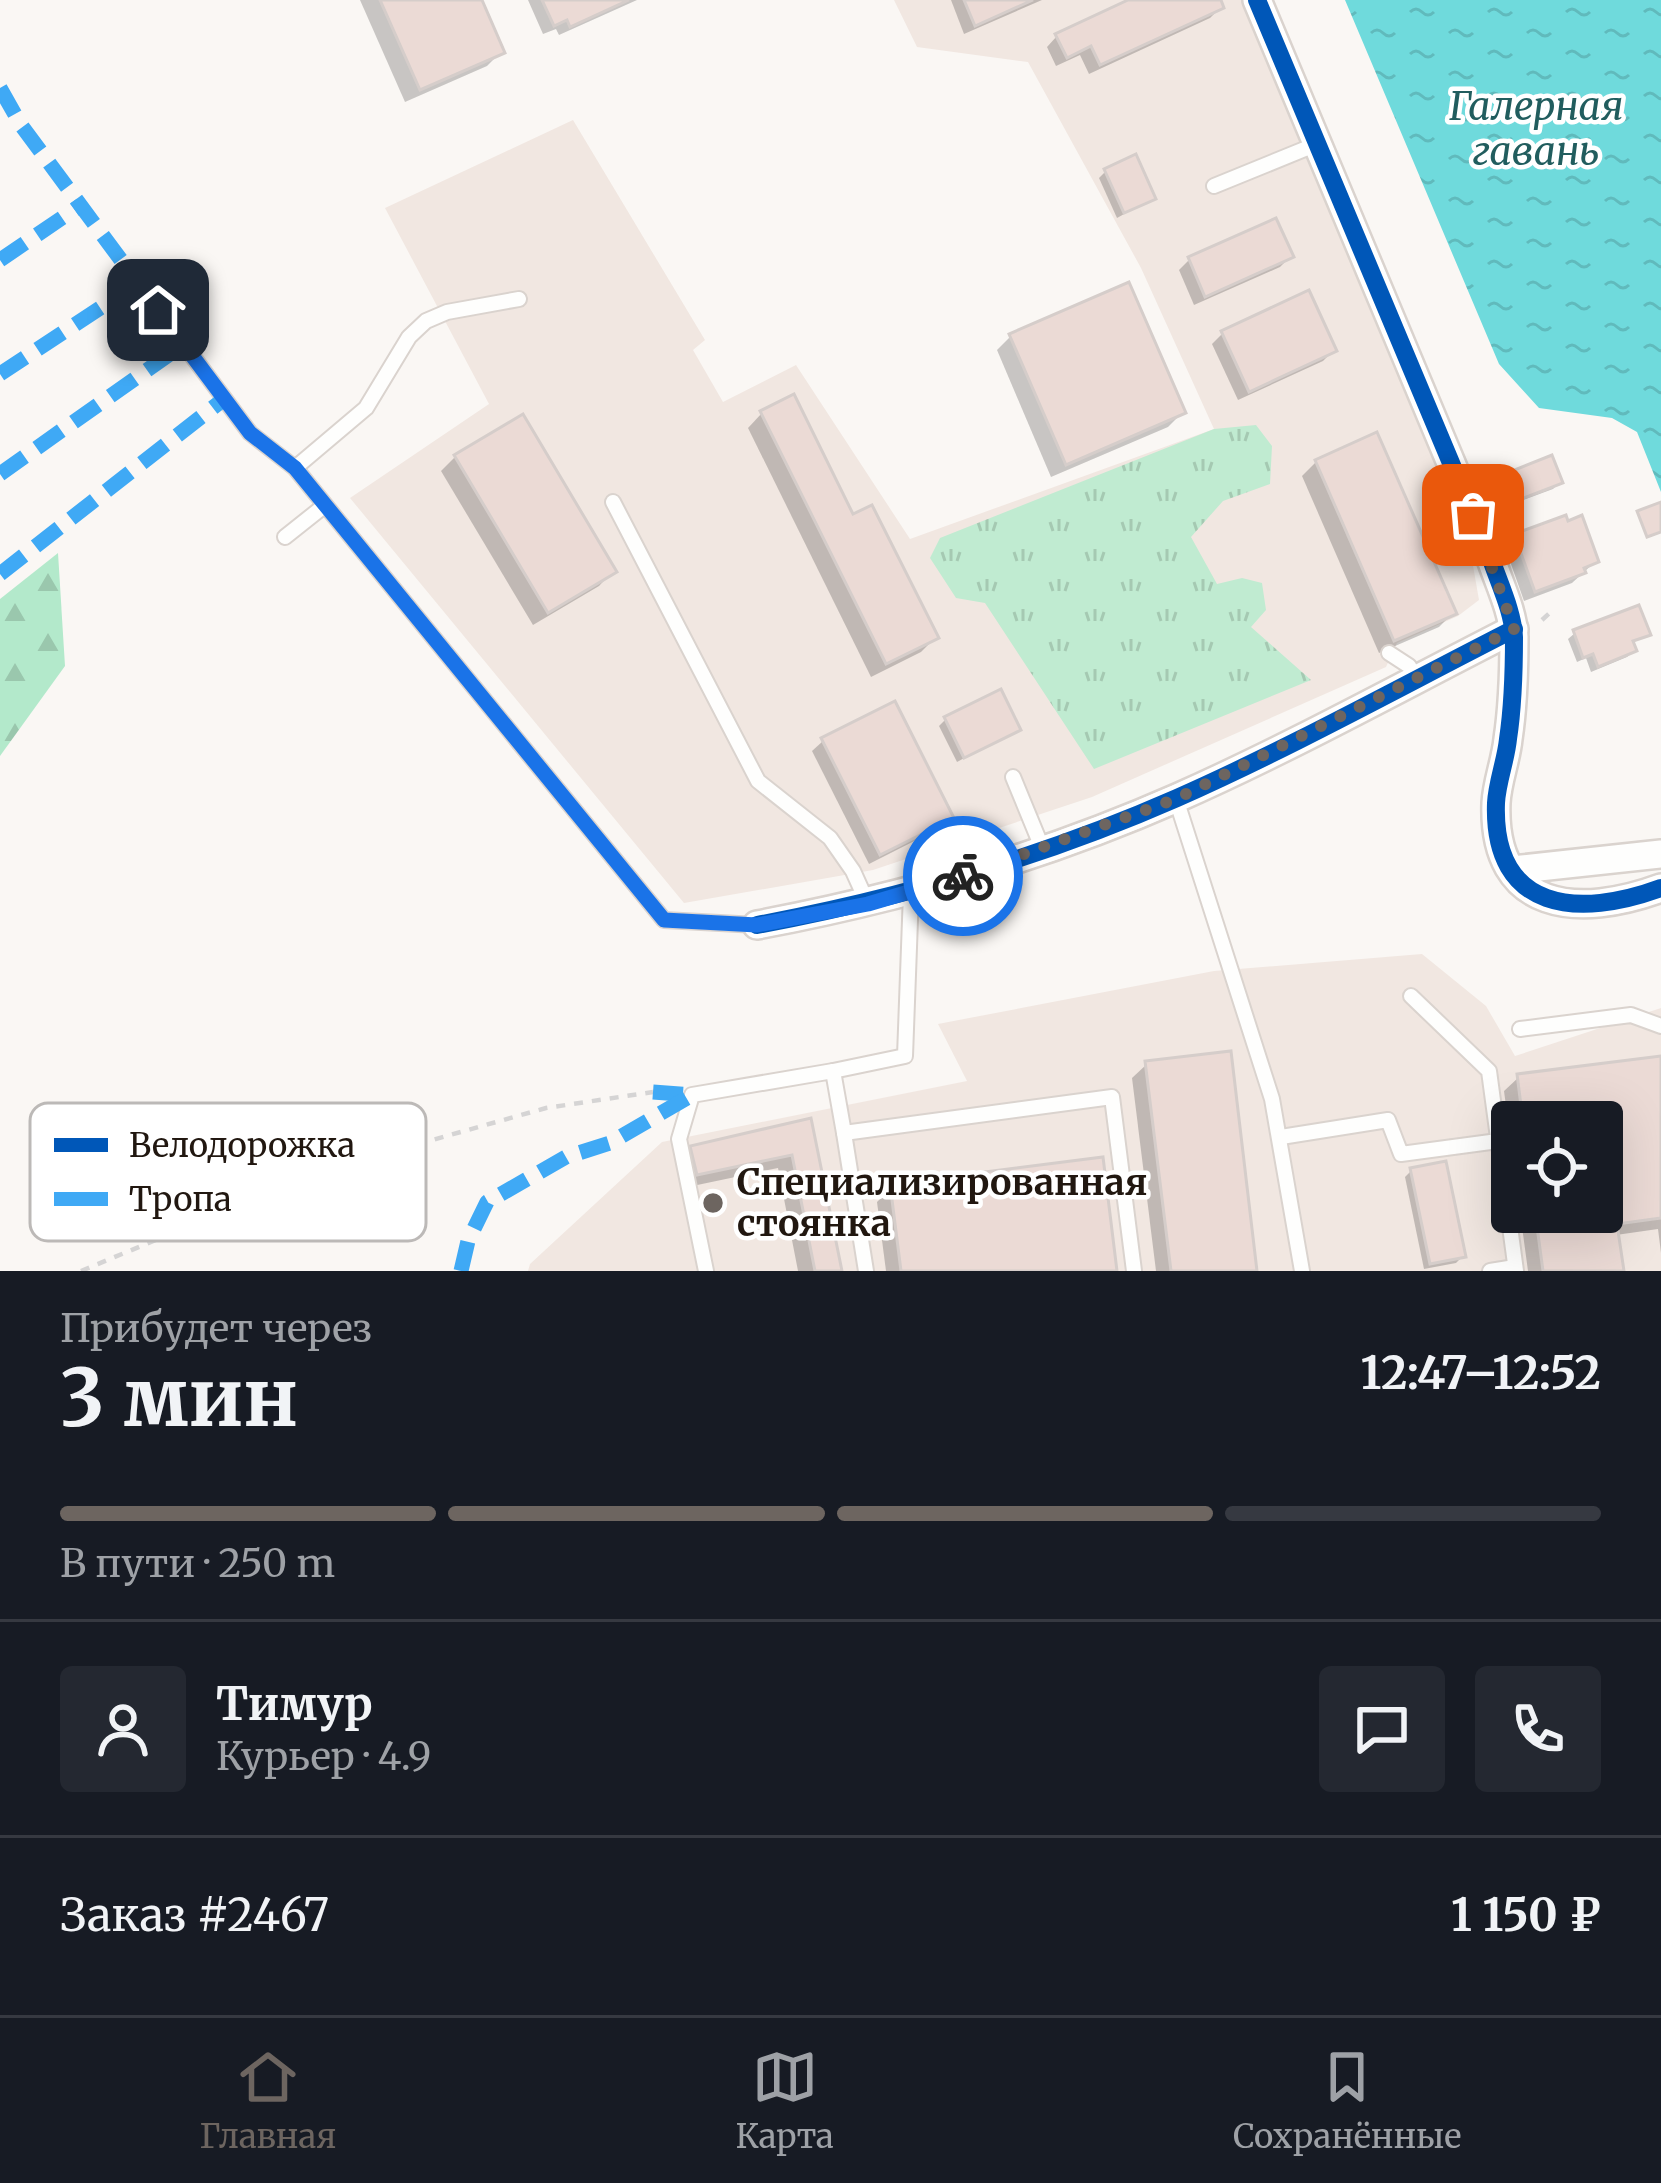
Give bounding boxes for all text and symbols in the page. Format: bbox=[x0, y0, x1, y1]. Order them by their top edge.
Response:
water label: Галерная гавань bbox=[1449, 82, 1623, 176]
pin bbox=[107, 259, 209, 361]
icon: home bbox=[125, 277, 191, 343]
pin bbox=[1422, 464, 1524, 566]
icon: bag bbox=[1440, 482, 1506, 548]
courier bbox=[903, 816, 1023, 936]
icon: bike bbox=[930, 843, 996, 909]
map controls bbox=[1491, 1101, 1623, 1233]
button: locate bbox=[1491, 1101, 1623, 1233]
legend bbox=[30, 1103, 426, 1241]
text: Велодорожка bbox=[129, 1125, 355, 1166]
place label: Специализированная стоянка bbox=[737, 1160, 1147, 1246]
text: Тропа bbox=[129, 1179, 232, 1220]
marker: Специализированная стоянка bbox=[700, 1190, 726, 1216]
text: Прибудет через bbox=[60, 1304, 372, 1353]
text: 12:47–12:52 bbox=[1360, 1345, 1601, 1401]
text: 3 мин bbox=[60, 1349, 298, 1447]
text: В пути · 250 m bbox=[60, 1539, 335, 1588]
button: person bbox=[60, 1666, 186, 1792]
button: chat bbox=[1319, 1666, 1445, 1792]
button: phone bbox=[1475, 1666, 1601, 1792]
text: Тимур bbox=[216, 1676, 373, 1732]
text: Курьер · 4.9 bbox=[216, 1732, 431, 1781]
text: Заказ #2467 bbox=[60, 1887, 329, 1943]
text: 1 150 ₽ bbox=[1451, 1887, 1601, 1943]
tab: Главная bbox=[200, 2044, 336, 2157]
tab: Карта bbox=[735, 2044, 834, 2157]
tab: Сохранённые bbox=[1233, 2044, 1461, 2157]

